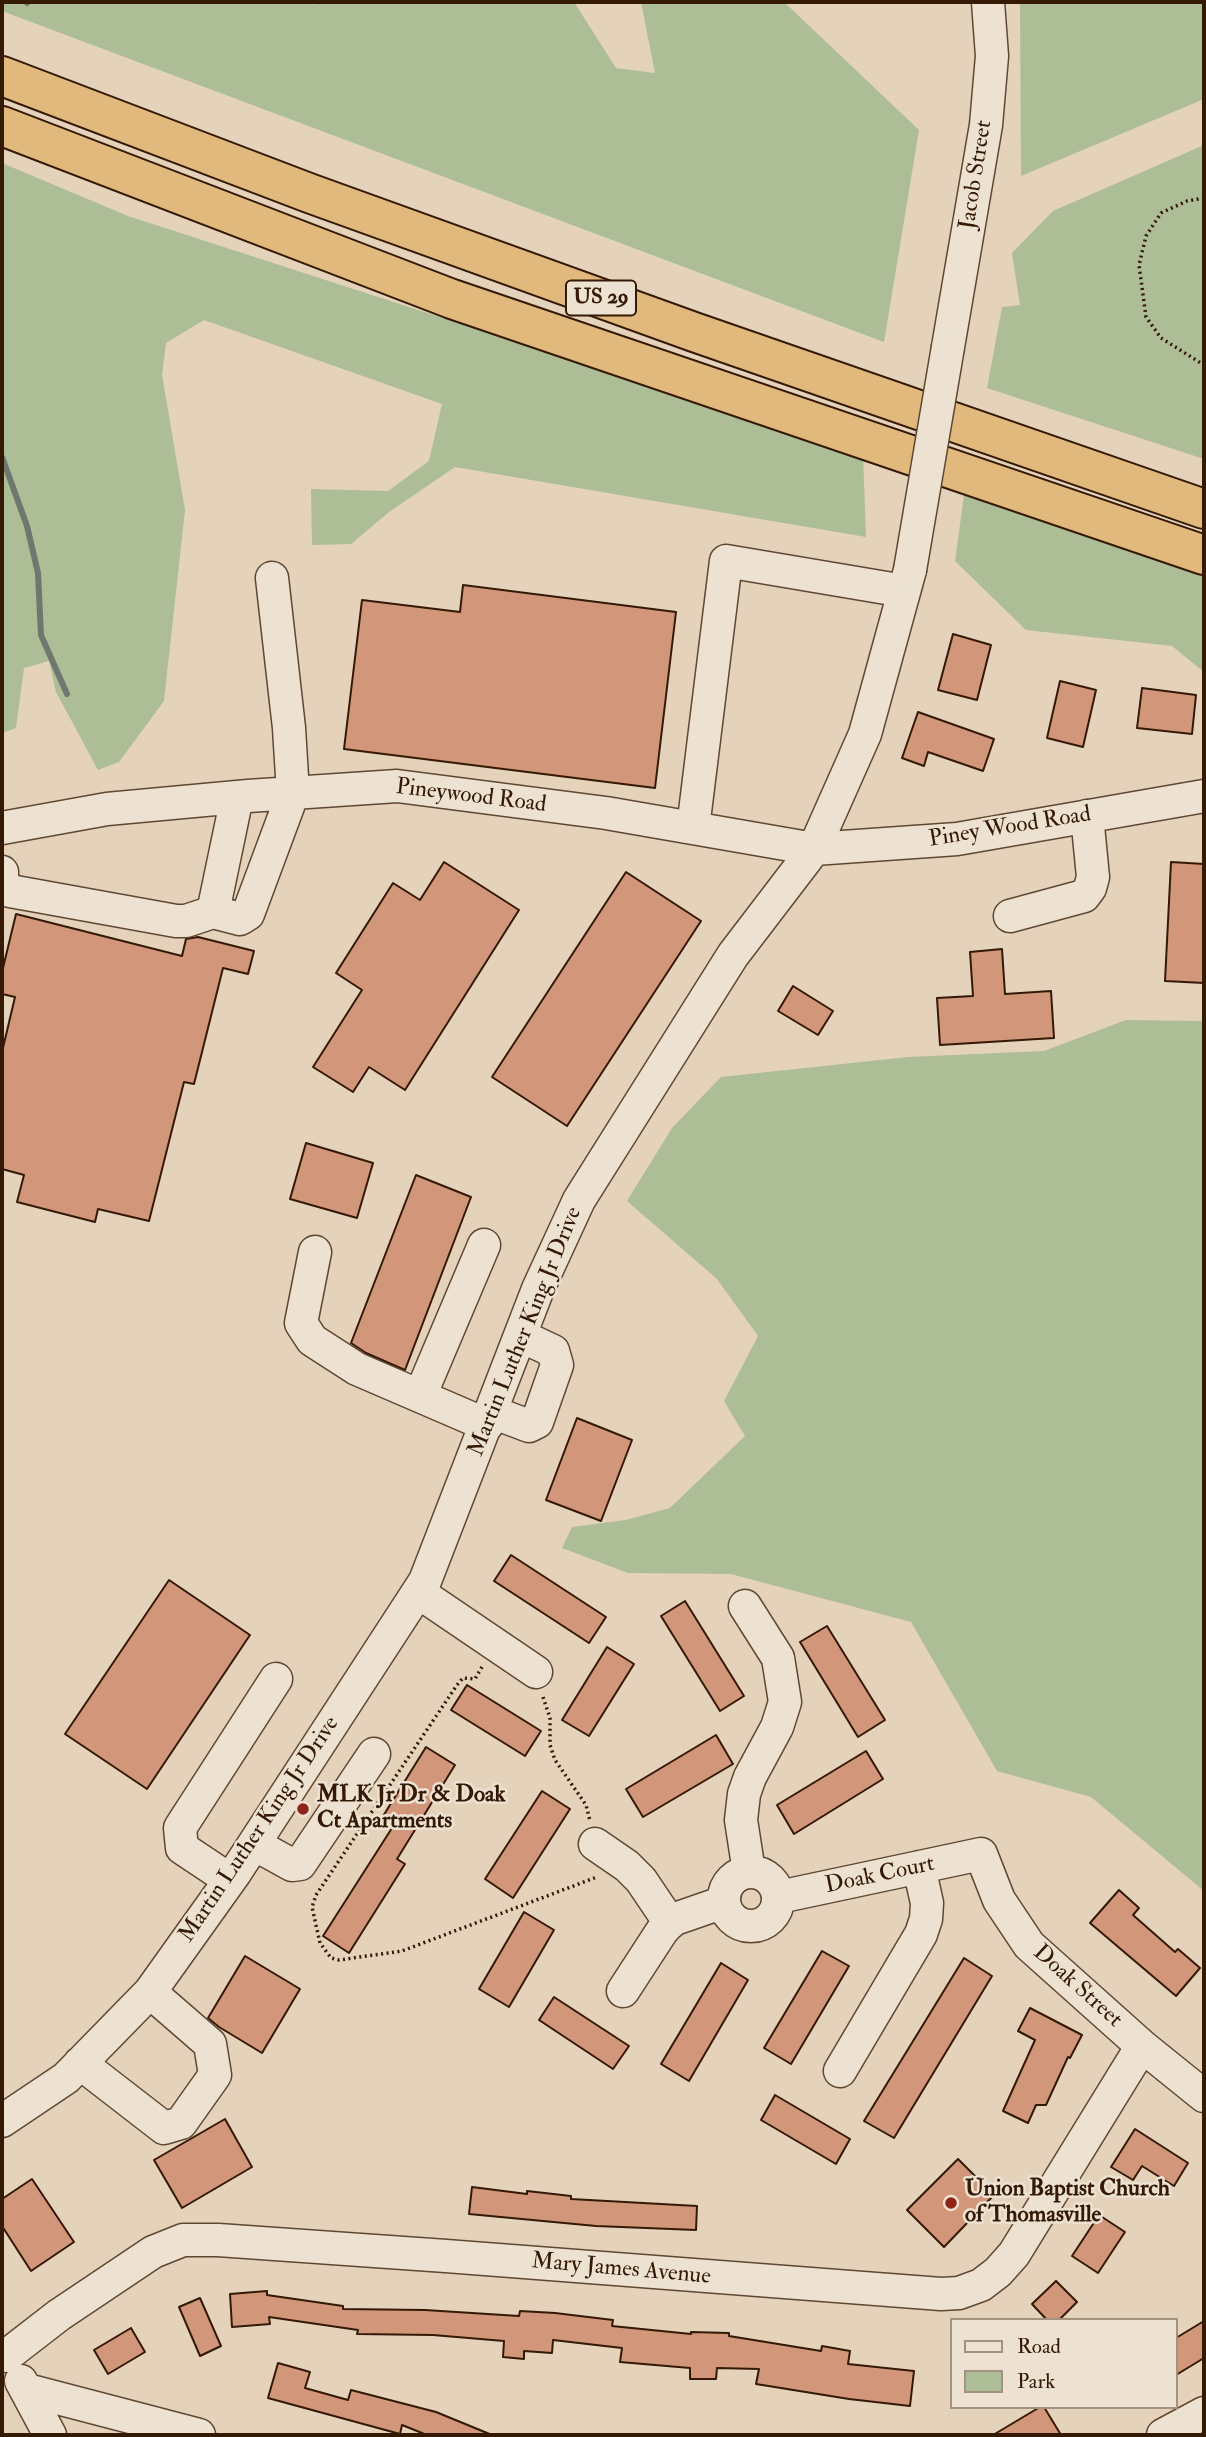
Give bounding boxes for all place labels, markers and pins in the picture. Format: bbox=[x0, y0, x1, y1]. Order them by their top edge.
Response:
place label: MLK Jr Dr & Doak Ct Apartments bbox=[317, 1782, 506, 1836]
marker: MLK Jr Dr & Doak Ct Apartments bbox=[295, 1801, 311, 1817]
place label: Union Baptist Church of Thomasville bbox=[965, 2176, 1170, 2230]
marker: Union Baptist Church of Thomasville bbox=[943, 2195, 959, 2211]

